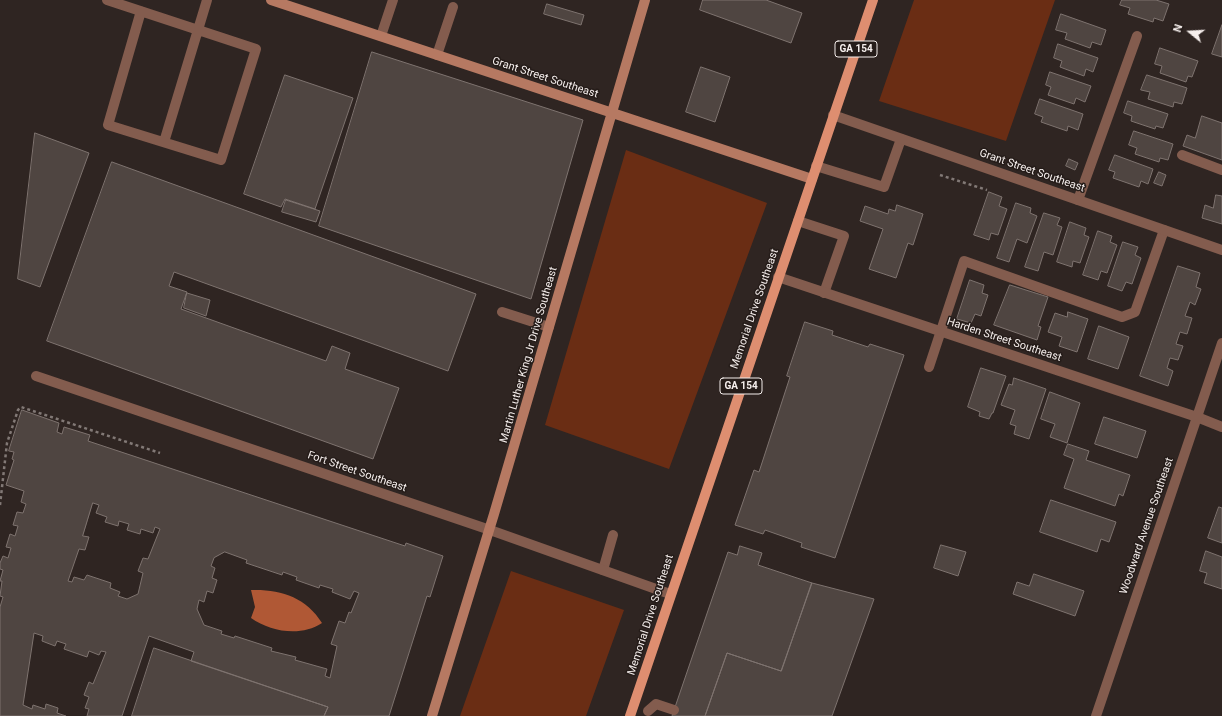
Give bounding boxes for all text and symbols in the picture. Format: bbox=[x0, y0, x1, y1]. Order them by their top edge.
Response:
north arrow bbox=[1170, 12, 1210, 52]
text: N bbox=[1171, 22, 1185, 34]
road number: GA 154 bbox=[835, 41, 877, 57]
street label: Grant Street Southeast bbox=[490, 55, 600, 101]
street label: Grant Street Southeast bbox=[977, 147, 1087, 195]
street label: Memorial Drive Southeast bbox=[728, 247, 782, 371]
street label: Martin Luther King Jr Drive Southeast bbox=[498, 265, 560, 445]
street label: Harden Street Southeast bbox=[945, 315, 1063, 365]
road number: GA 154 bbox=[720, 378, 762, 394]
street label: Fort Street Southeast bbox=[306, 449, 408, 495]
street label: Woodward Avenue Southeast bbox=[1117, 456, 1177, 596]
street label: Memorial Drive Southeast bbox=[625, 553, 677, 677]

